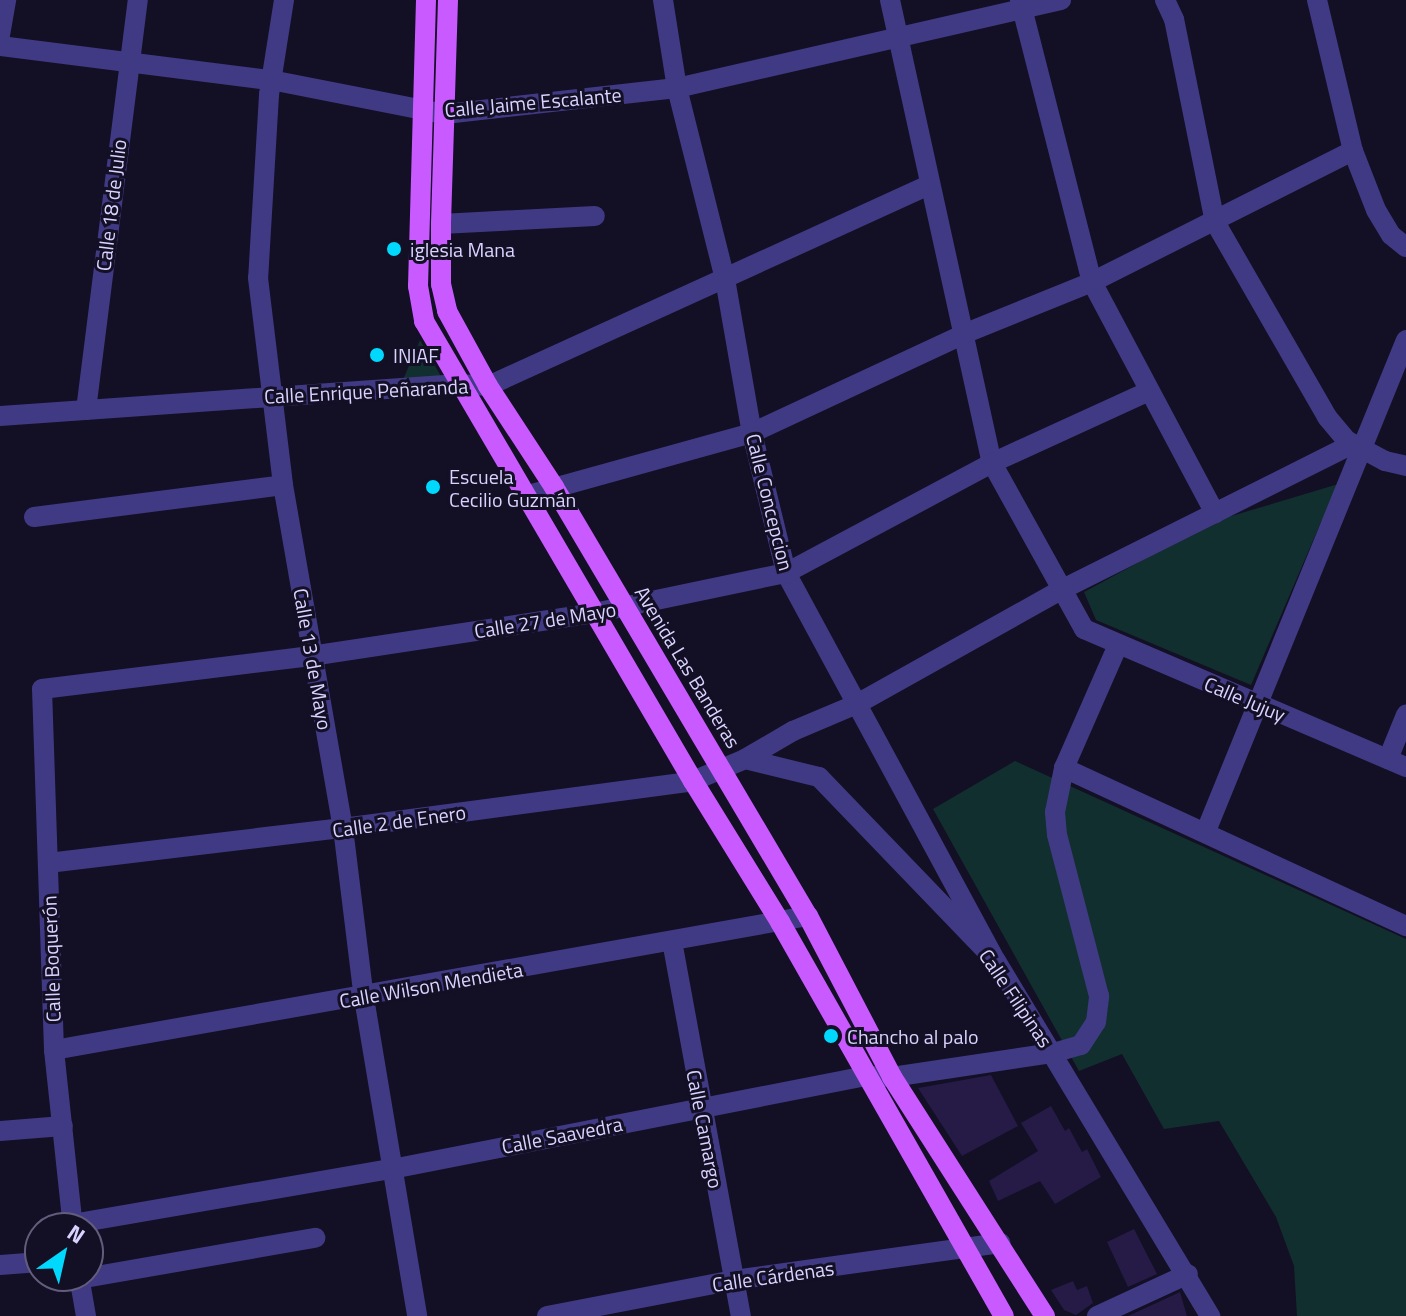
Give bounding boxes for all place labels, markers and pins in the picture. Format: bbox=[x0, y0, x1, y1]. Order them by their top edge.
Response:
place label: iglesia Mana bbox=[410, 237, 515, 261]
marker: iglesia Mana bbox=[385, 240, 403, 258]
place label: INIAF bbox=[393, 343, 439, 367]
marker: INIAF bbox=[368, 346, 386, 364]
place label: Escuela Cecilio Guzmán bbox=[449, 464, 576, 511]
marker: Escuela Cecilio Guzmán bbox=[424, 478, 442, 496]
place label: Chancho al palo bbox=[847, 1024, 979, 1048]
marker: Chancho al palo bbox=[822, 1027, 840, 1045]

